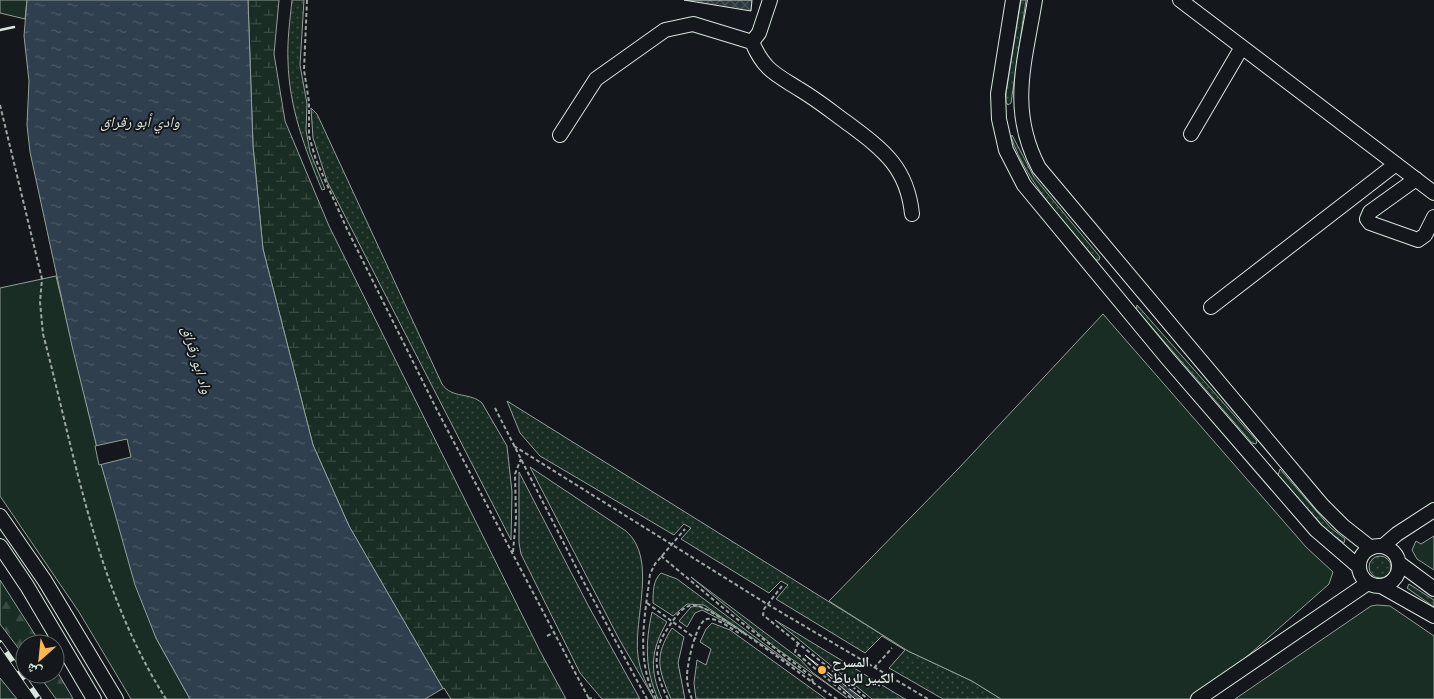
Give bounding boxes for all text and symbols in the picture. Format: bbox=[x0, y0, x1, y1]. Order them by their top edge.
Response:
water label: وادي أبو رقراق bbox=[100, 113, 180, 134]
water label: واد ابو رقراق bbox=[178, 324, 216, 396]
north arrow bbox=[15, 634, 65, 684]
place label: المسرح الكبير للرباط bbox=[832, 654, 894, 687]
text: ش bbox=[24, 659, 45, 681]
marker: المسرح الكبير للرباط bbox=[816, 664, 828, 676]

